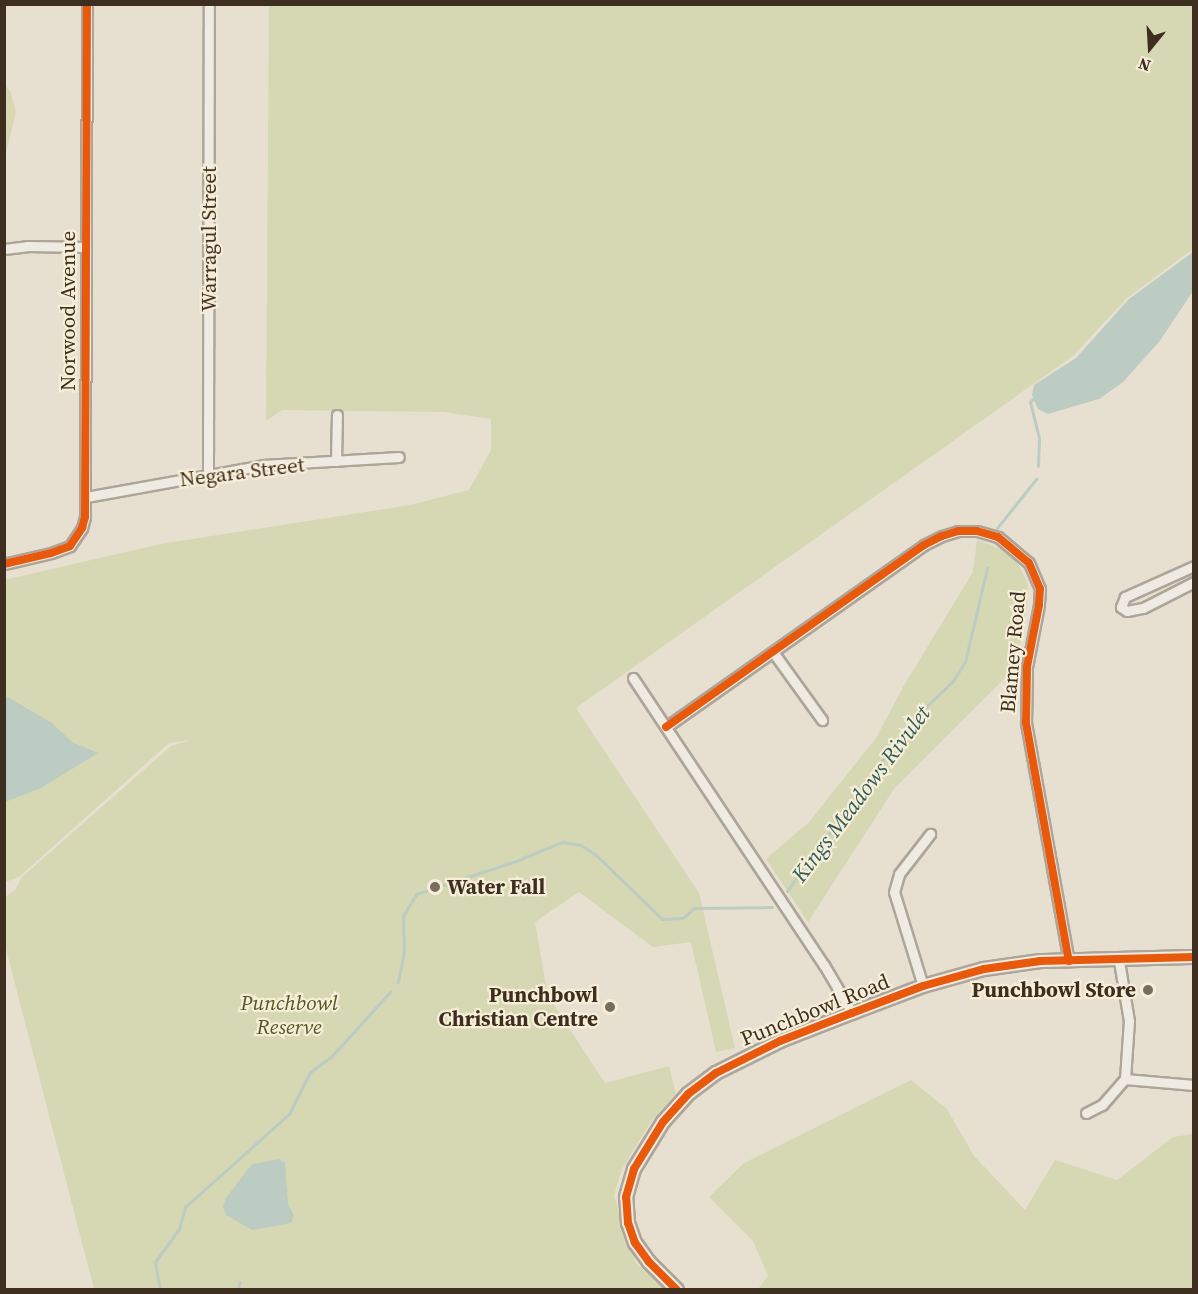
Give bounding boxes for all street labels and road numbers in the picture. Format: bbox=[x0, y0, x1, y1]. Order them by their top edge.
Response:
street label: Warragul Street bbox=[196, 166, 222, 312]
street label: Norwood Avenue bbox=[55, 231, 81, 391]
street label: Negara Street bbox=[178, 452, 306, 492]
street label: Blamey Road bbox=[995, 590, 1031, 714]
street label: Punchbowl Road bbox=[737, 969, 893, 1051]

